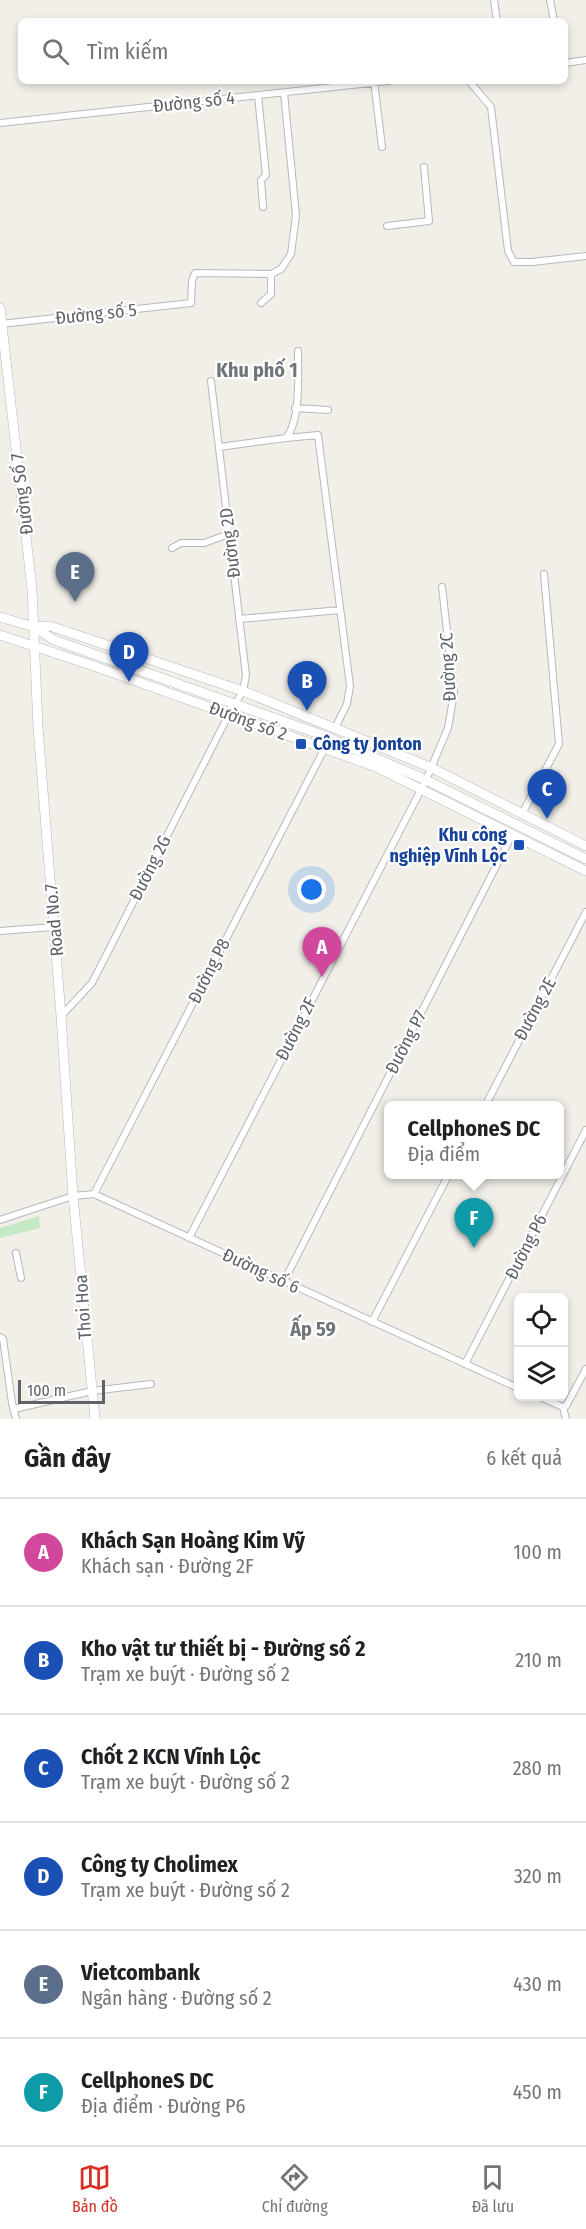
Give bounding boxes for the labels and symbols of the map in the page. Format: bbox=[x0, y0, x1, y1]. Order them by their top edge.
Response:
street label: Đường số 4 bbox=[152, 87, 236, 117]
street label: Đường số 5 bbox=[54, 299, 138, 329]
district label: Khu phố 1 bbox=[216, 357, 298, 382]
street label: Đường Số 7 bbox=[6, 452, 38, 536]
street label: Đường 2D bbox=[215, 507, 245, 579]
pin: E bbox=[56, 552, 94, 602]
pin: D bbox=[110, 632, 148, 682]
street label: Đường 2C bbox=[435, 632, 461, 702]
pin: B bbox=[288, 662, 326, 711]
street label: Đường số 2 bbox=[206, 697, 290, 745]
place label: Công ty Jonton bbox=[313, 733, 422, 755]
marker: Công ty Jonton bbox=[294, 737, 308, 751]
pin: C bbox=[528, 770, 566, 819]
place label: Khu công nghiệp Vĩnh Lộc bbox=[390, 824, 507, 867]
street label: Đường 2G bbox=[124, 832, 176, 904]
marker: Khu công nghiệp Vĩnh Lộc bbox=[512, 838, 526, 852]
your location bbox=[297, 875, 326, 904]
street label: Road No.7 bbox=[40, 883, 68, 957]
pin: A bbox=[302, 928, 342, 977]
street label: Đường P8 bbox=[183, 935, 235, 1007]
street label: Đường 2E bbox=[509, 974, 561, 1044]
street label: Đường 2F bbox=[271, 994, 321, 1064]
street label: Đường P7 bbox=[381, 1006, 431, 1078]
pin: F bbox=[454, 1198, 494, 1248]
street label: Đường P6 bbox=[500, 1211, 552, 1283]
street label: Đường số 6 bbox=[219, 1244, 303, 1298]
street label: Thoi Hoa bbox=[70, 1274, 96, 1340]
district label: Ấp 59 bbox=[289, 1313, 336, 1341]
scale bar bbox=[18, 1377, 105, 1404]

